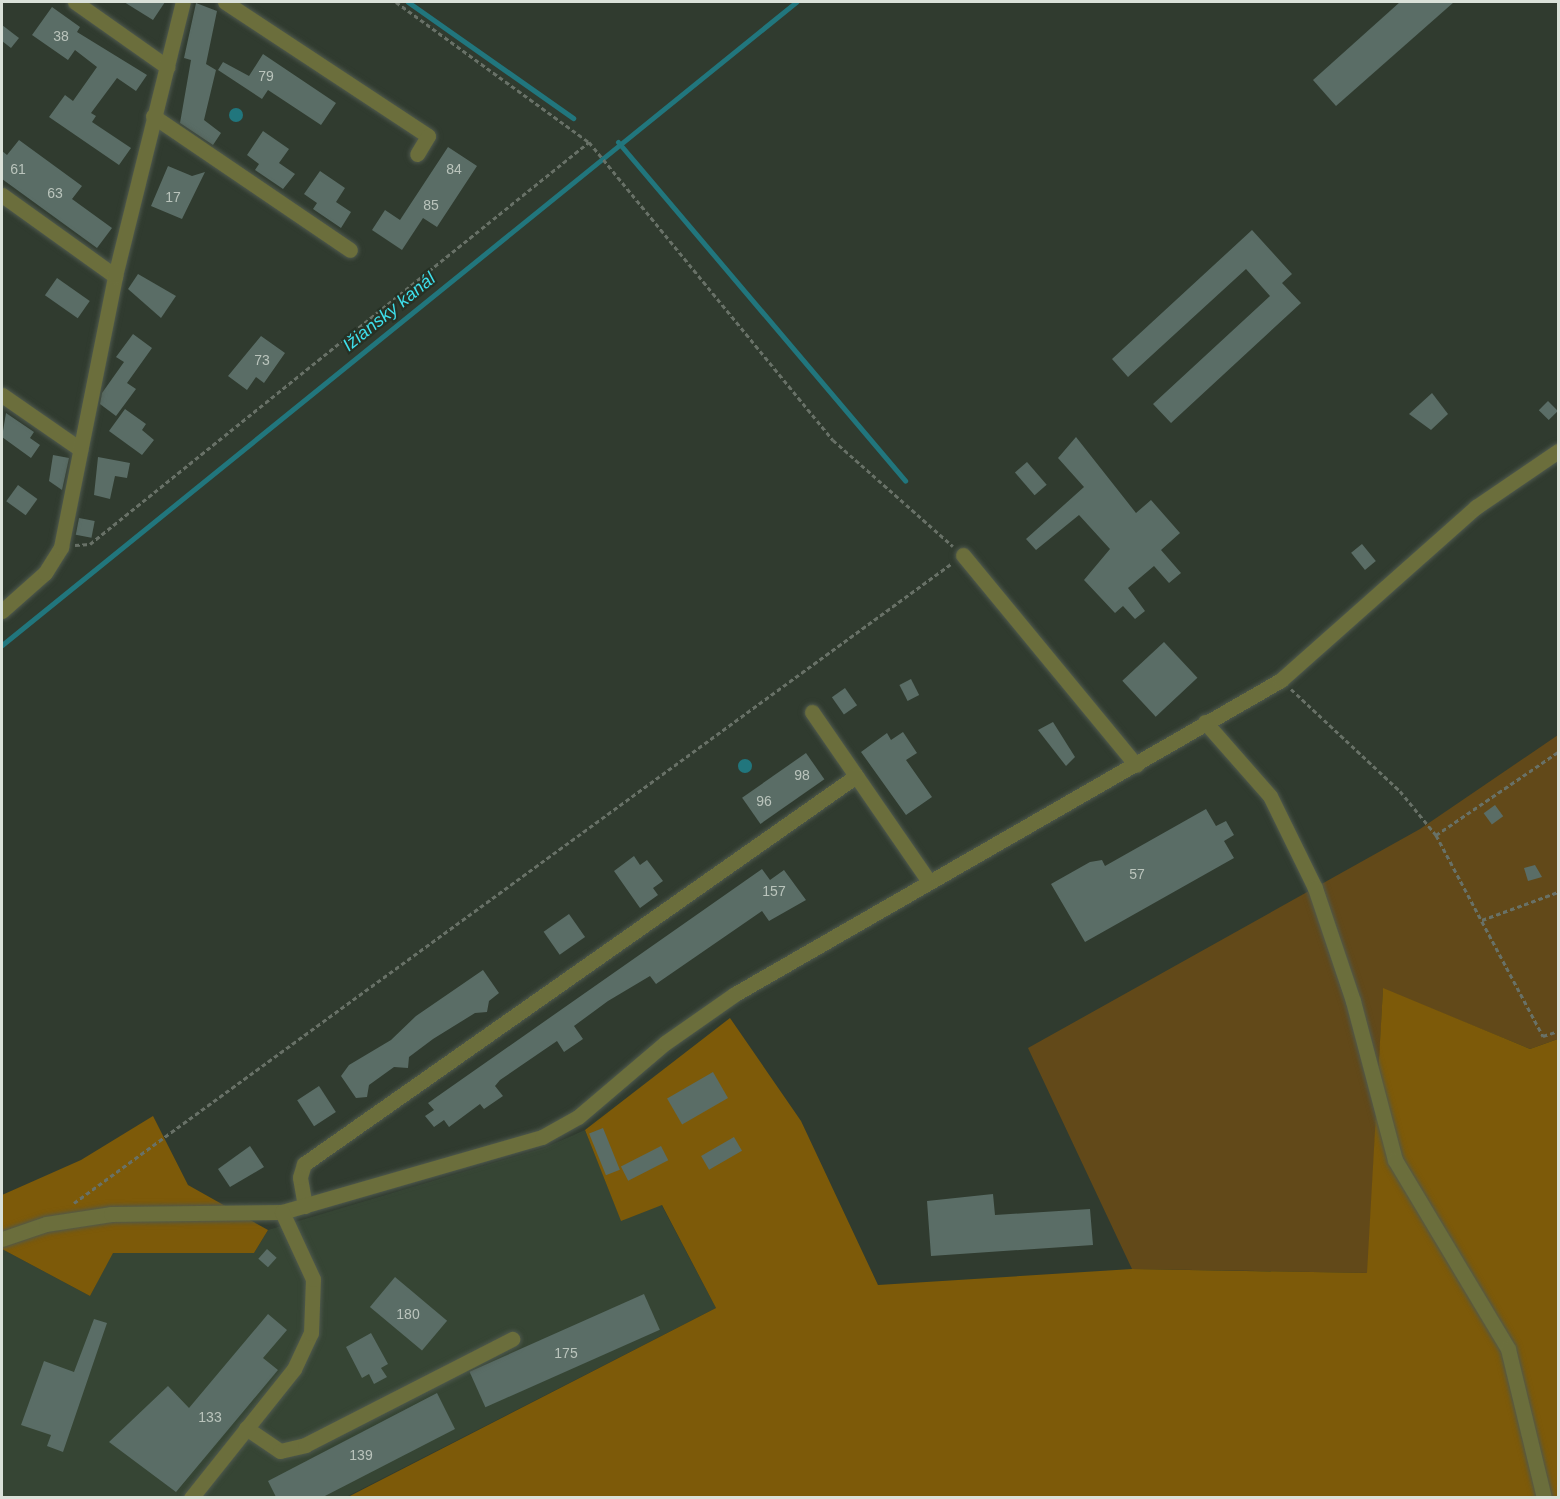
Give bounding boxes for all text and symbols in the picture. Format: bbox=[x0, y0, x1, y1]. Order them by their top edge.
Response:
house number: 38 bbox=[53, 28, 69, 44]
house number: 79 bbox=[258, 68, 274, 84]
house number: 61 bbox=[10, 161, 26, 177]
house number: 84 bbox=[446, 161, 462, 177]
house number: 63 bbox=[47, 185, 63, 201]
house number: 17 bbox=[165, 189, 181, 205]
house number: 85 bbox=[423, 197, 439, 213]
water label: Ižiansky kanál bbox=[338, 268, 440, 356]
house number: 73 bbox=[254, 352, 270, 368]
house number: 98 bbox=[794, 767, 810, 783]
house number: 96 bbox=[756, 793, 772, 809]
house number: 57 bbox=[1129, 866, 1145, 882]
house number: 157 bbox=[762, 883, 786, 899]
house number: 180 bbox=[396, 1306, 420, 1322]
house number: 175 bbox=[554, 1345, 578, 1361]
house number: 133 bbox=[198, 1409, 222, 1425]
house number: 139 bbox=[349, 1447, 373, 1463]

